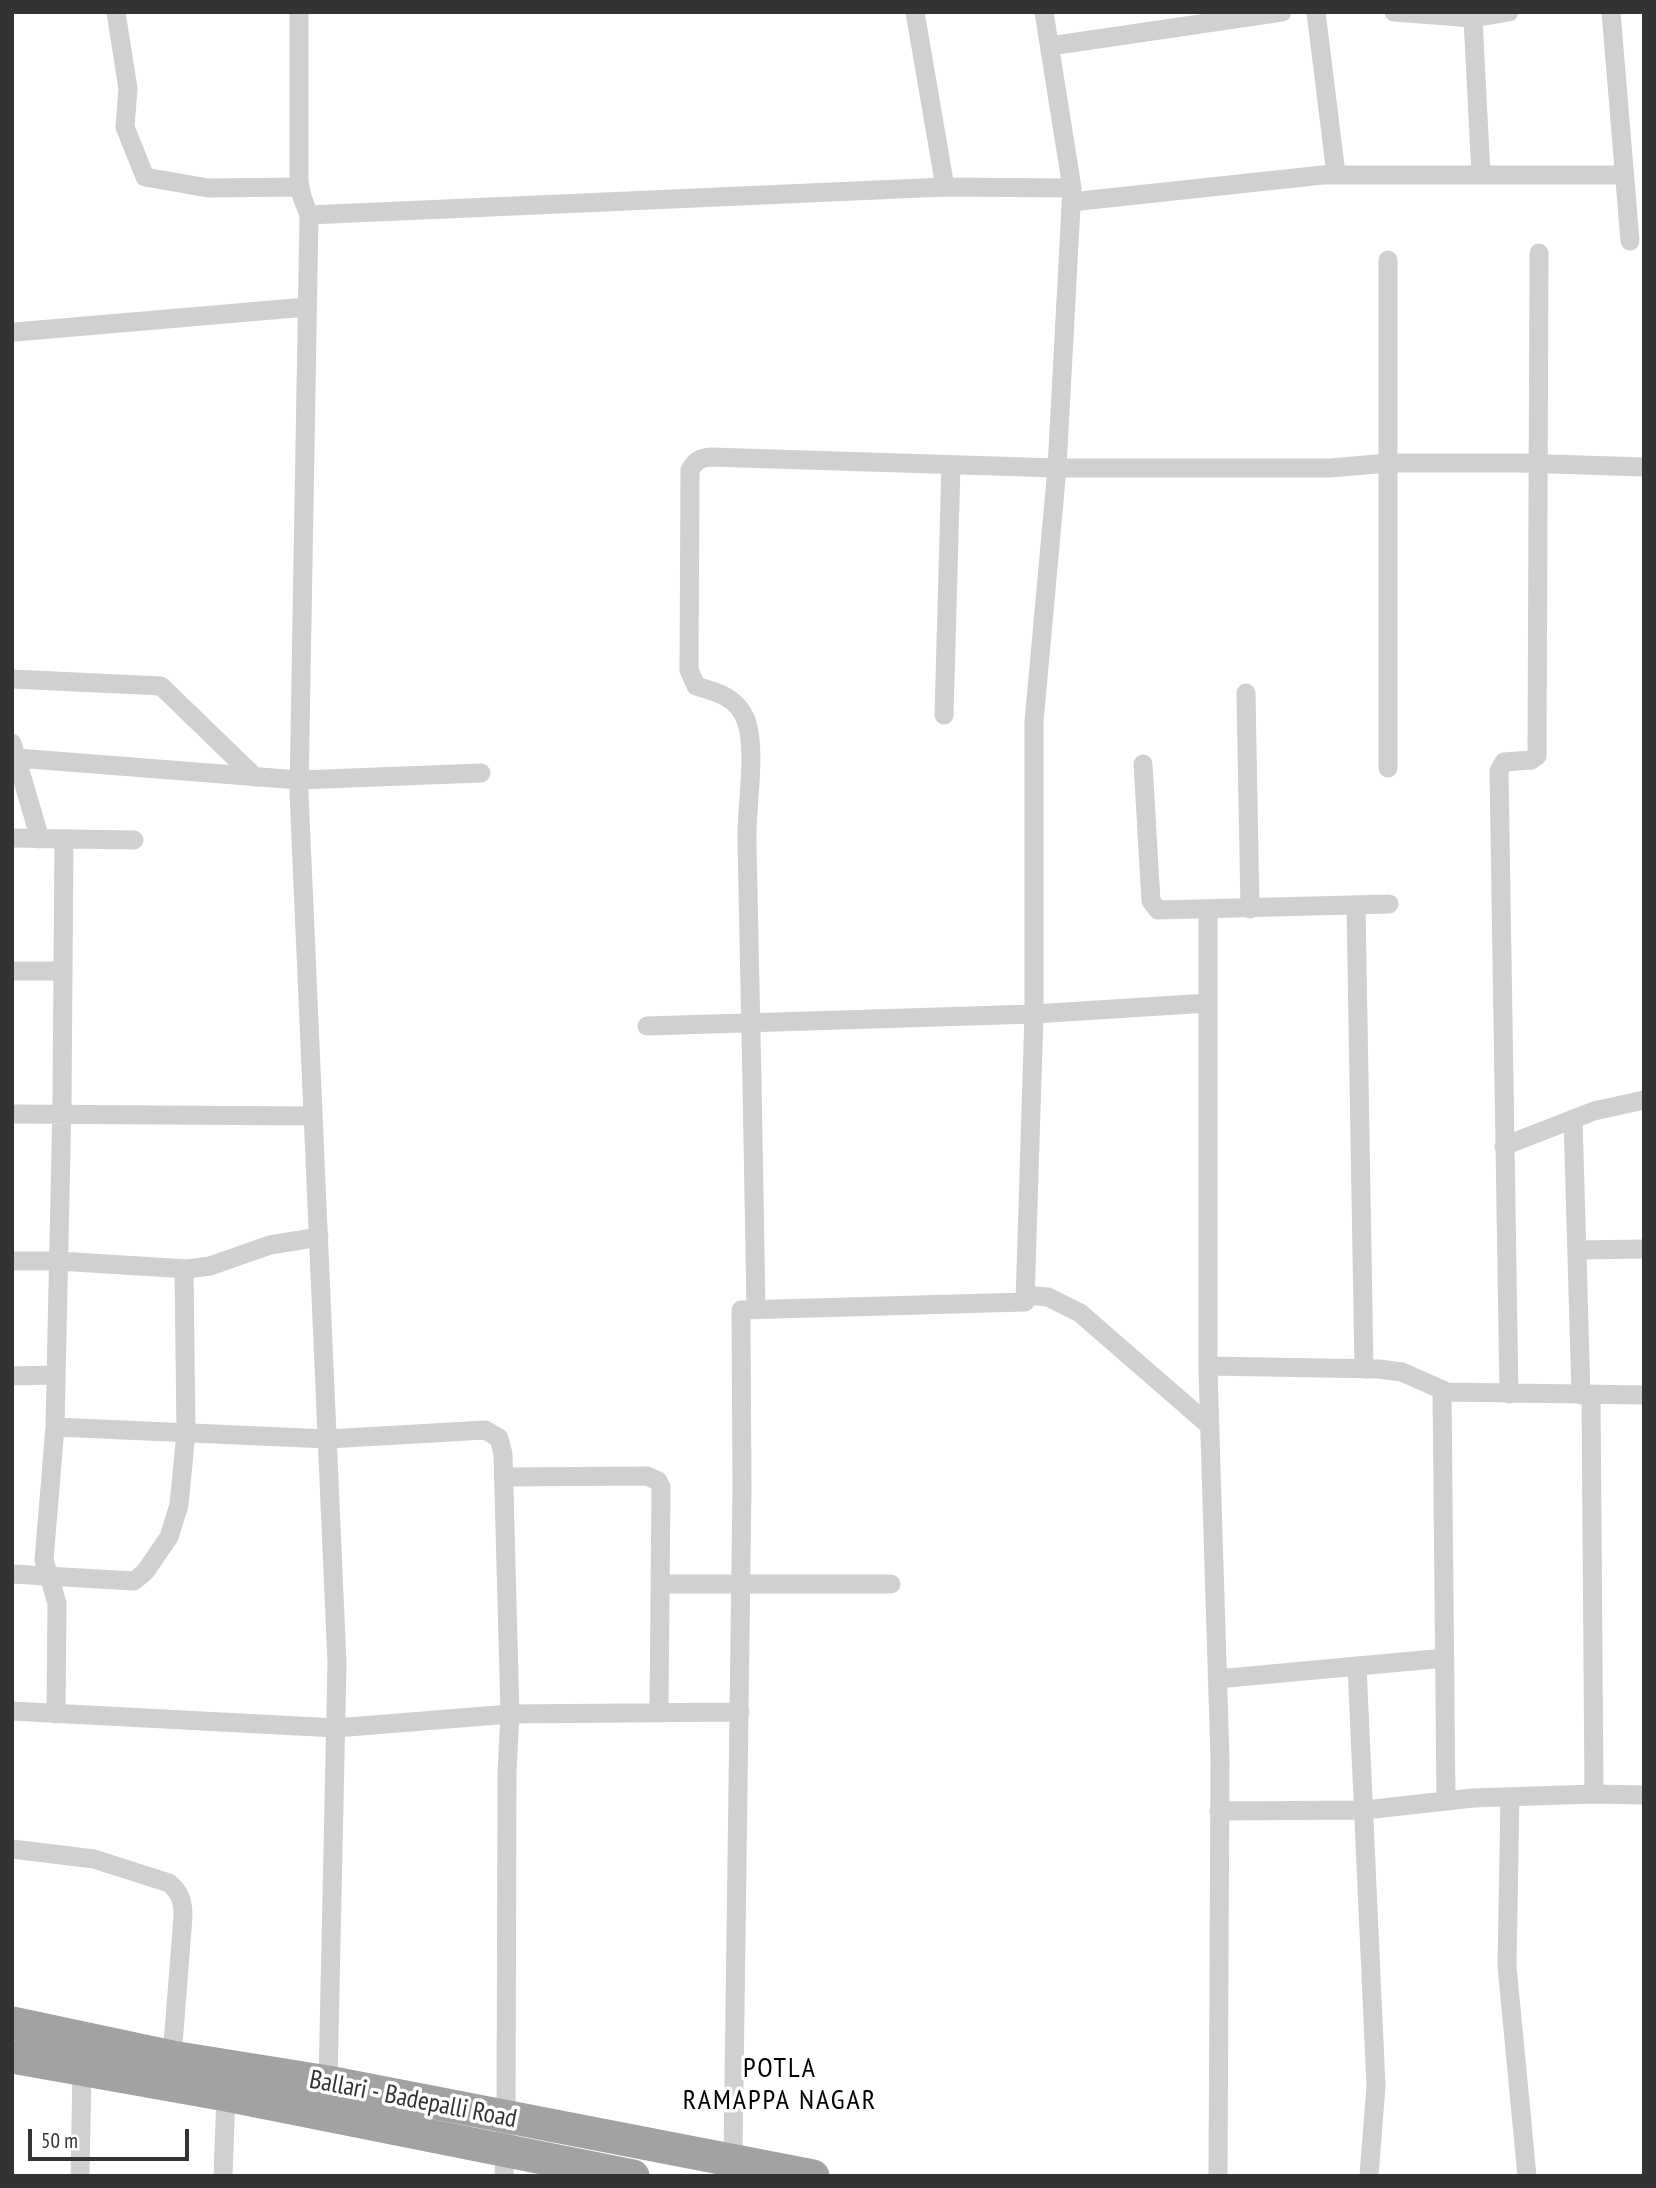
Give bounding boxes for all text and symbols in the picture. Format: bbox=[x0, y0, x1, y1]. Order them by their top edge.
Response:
district label: POTLA RAMAPPA NAGAR bbox=[684, 2052, 876, 2118]
street label: Ballari - Badepalli Road bbox=[307, 2065, 519, 2135]
scale bar bbox=[32, 2114, 192, 2158]
text: 50 m bbox=[41, 2127, 78, 2154]

